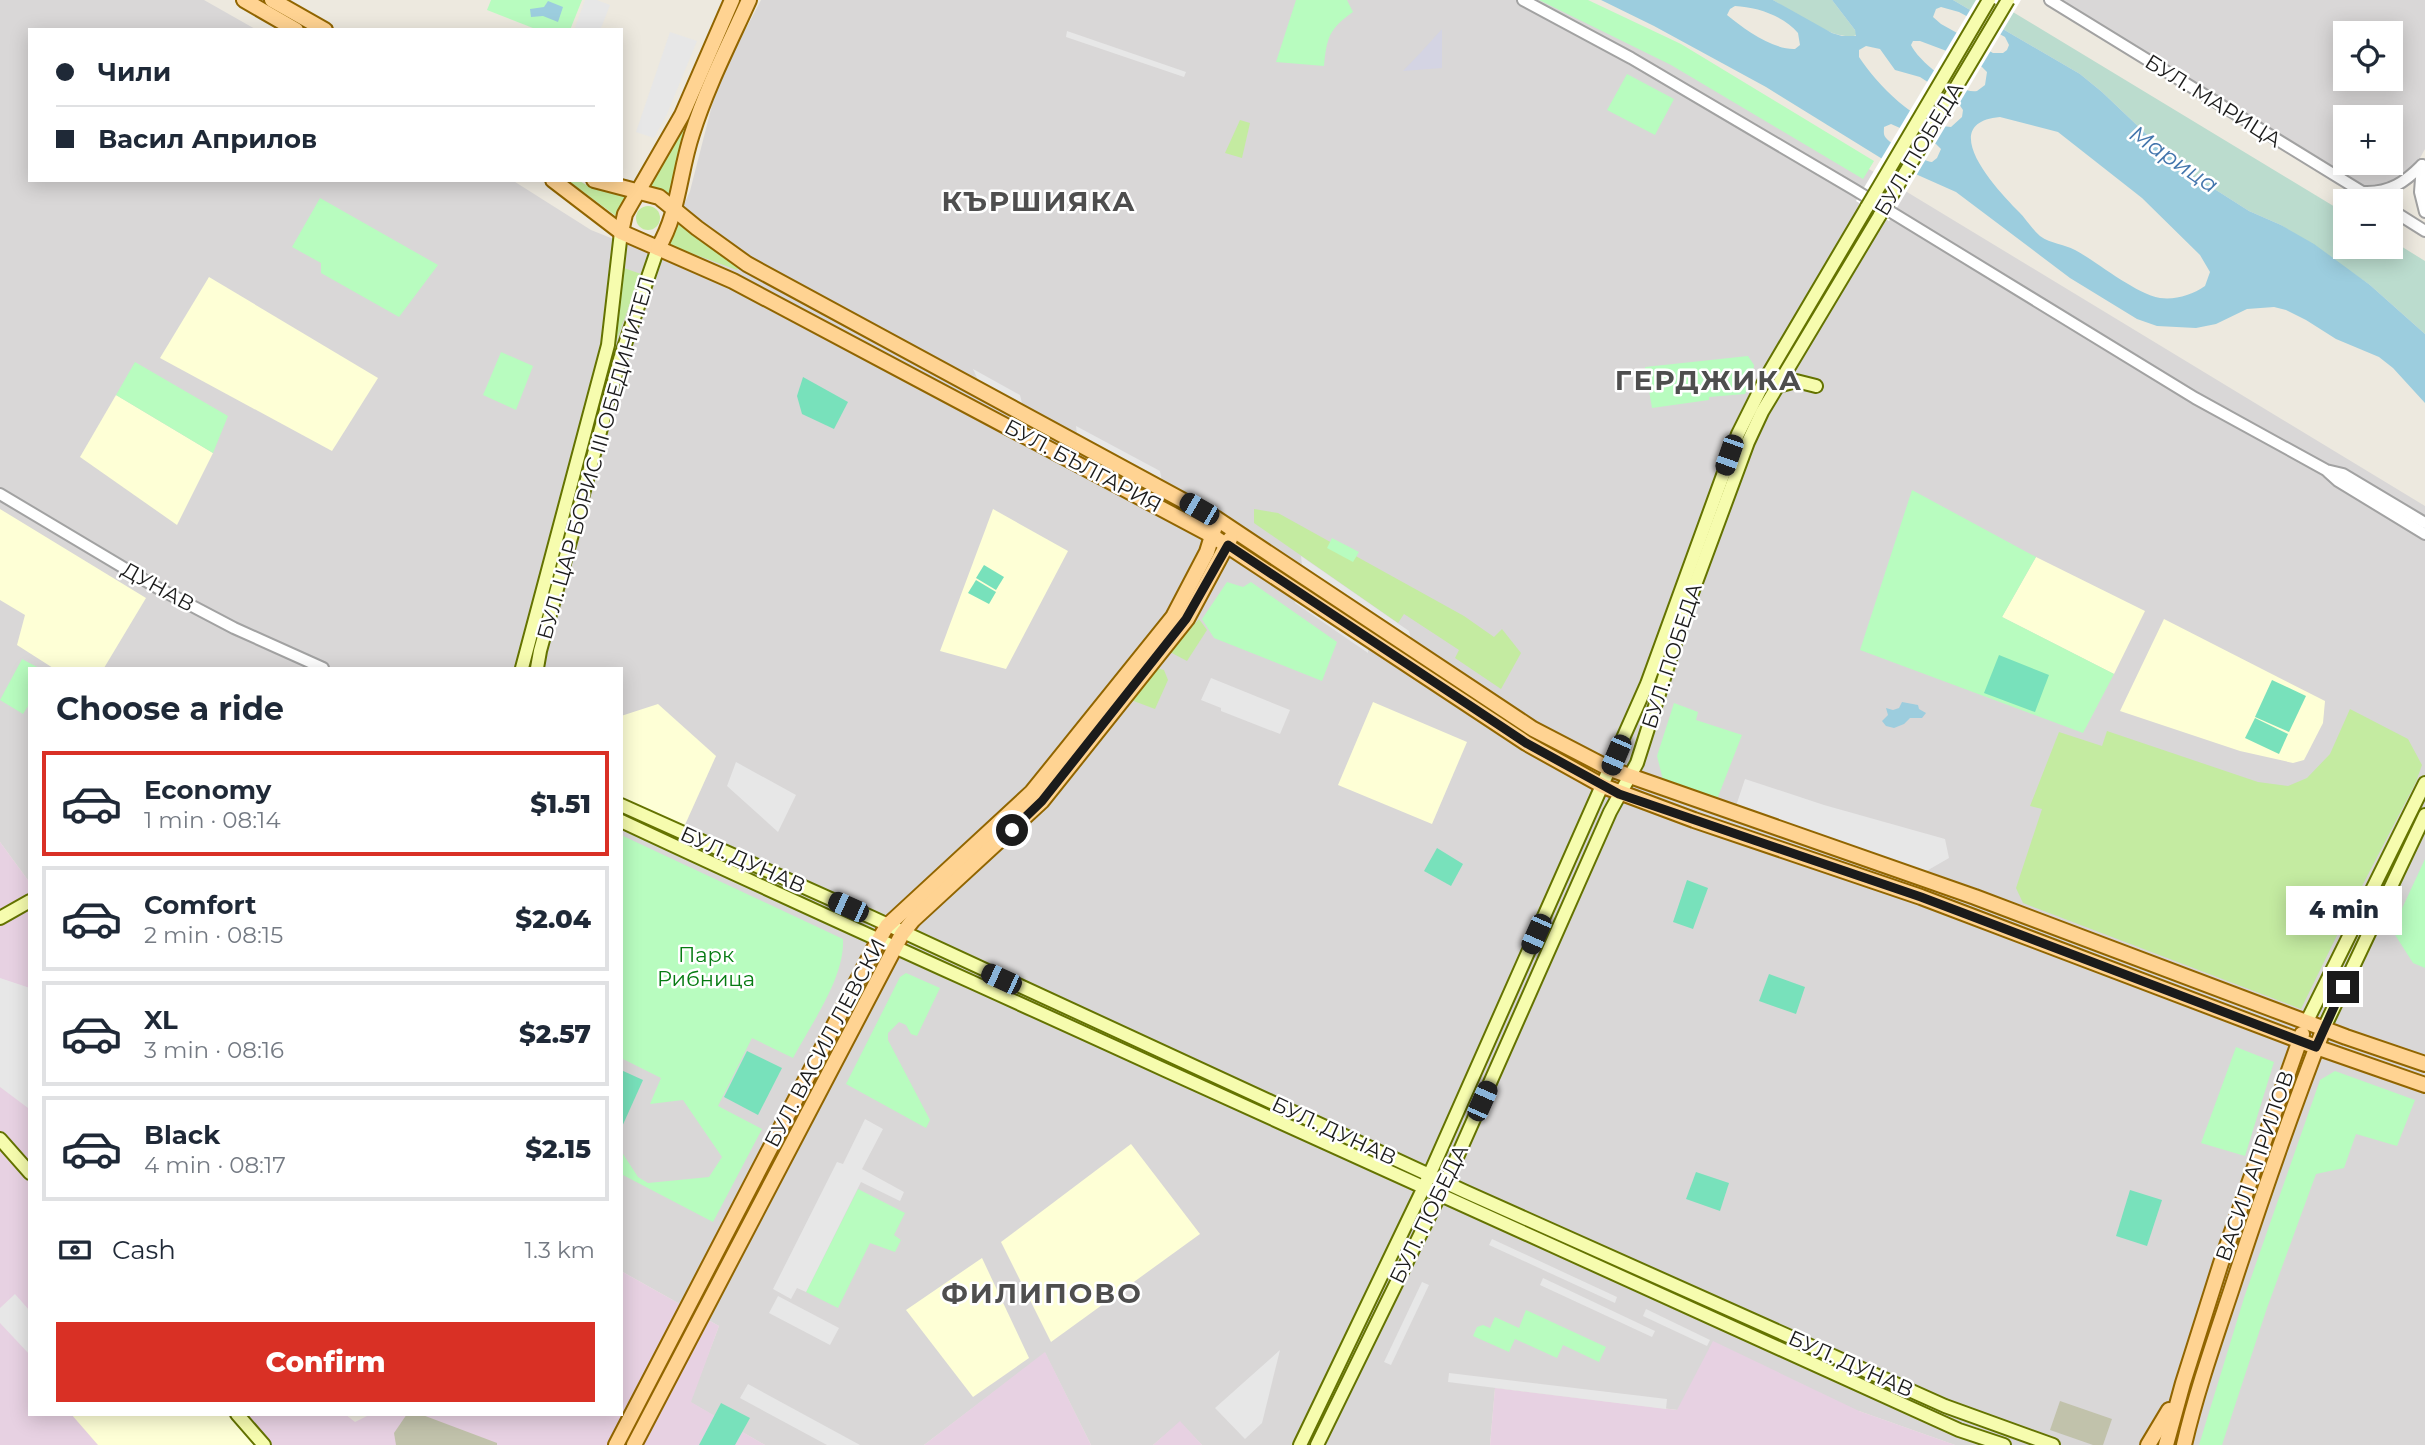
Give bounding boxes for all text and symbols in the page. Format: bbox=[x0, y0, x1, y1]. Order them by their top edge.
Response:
map controls bbox=[2333, 21, 2403, 259]
button: locate bbox=[2333, 21, 2403, 91]
street label: БУЛ. МАРИЦА bbox=[2141, 49, 2286, 153]
text: Чили bbox=[98, 56, 171, 88]
street label: БУЛ. ПОБЕДА bbox=[1869, 77, 1969, 220]
button: + bbox=[2333, 105, 2403, 175]
water label: Марица bbox=[2124, 119, 2224, 199]
text: Васил Априлов bbox=[98, 123, 317, 155]
district label: КЪРШИЯКА bbox=[941, 184, 1137, 218]
button: − bbox=[2333, 189, 2403, 259]
street label: БУЛ. ЦАР БОРИС III ОБЕДИНИТЕЛ bbox=[532, 273, 659, 642]
district label: ГЕРДЖИКА bbox=[1615, 363, 1803, 397]
street label: БУЛ. БЪЛГАРИЯ bbox=[1000, 414, 1166, 518]
car bbox=[1713, 432, 1746, 478]
car bbox=[1176, 489, 1223, 529]
street label: ДУНАВ bbox=[118, 556, 199, 617]
street label: БУЛ. ПОБЕДА bbox=[1636, 580, 1707, 732]
text: Choose a ride bbox=[56, 689, 284, 728]
car bbox=[1599, 732, 1634, 778]
icon: car bbox=[60, 772, 123, 835]
text: Economy bbox=[144, 774, 271, 806]
text: $1.51 bbox=[530, 788, 591, 820]
text: 1 min · 08:14 bbox=[144, 806, 281, 834]
route start bbox=[996, 814, 1028, 846]
street label: БУЛ. ДУНАВ bbox=[677, 821, 810, 898]
callout: 4 min bbox=[2285, 886, 2401, 934]
icon: car bbox=[60, 887, 123, 950]
text: Comfort bbox=[144, 889, 256, 921]
car bbox=[825, 889, 872, 925]
text: 4 min bbox=[2309, 896, 2379, 924]
text: $2.04 bbox=[515, 903, 591, 935]
car bbox=[1518, 911, 1555, 957]
text: 2 min · 08:15 bbox=[144, 921, 283, 949]
street label: БУЛ. ВАСИЛ ЛЕВСКИ bbox=[759, 934, 890, 1151]
park label: Парк Рибница bbox=[657, 942, 755, 991]
car bbox=[978, 961, 1025, 997]
route end bbox=[2327, 971, 2359, 1003]
icon: car bbox=[60, 1002, 123, 1065]
text: XL bbox=[144, 1004, 178, 1036]
text: $2.57 bbox=[519, 1018, 591, 1050]
text: 3 min · 08:16 bbox=[144, 1036, 284, 1064]
street label: ВАСИЛ АПРИЛОВ bbox=[2210, 1067, 2299, 1264]
car bbox=[1464, 1078, 1501, 1124]
street label: БУЛ. ДУНАВ bbox=[1268, 1091, 1400, 1170]
icon: car bbox=[60, 1117, 123, 1180]
text: Black bbox=[144, 1119, 220, 1151]
text: $2.15 bbox=[525, 1133, 591, 1165]
street label: БУЛ. ПОБЕДА bbox=[1384, 1140, 1473, 1287]
text: 4 min · 08:17 bbox=[144, 1151, 286, 1179]
icon: cash bbox=[56, 1231, 94, 1269]
text: Cash bbox=[112, 1234, 176, 1266]
text: 1.3 km bbox=[525, 1236, 595, 1264]
district label: ФИЛИПОВО bbox=[941, 1276, 1143, 1310]
button: Confirm bbox=[56, 1322, 595, 1402]
street label: БУЛ. ДУНАВ bbox=[1785, 1325, 1918, 1402]

